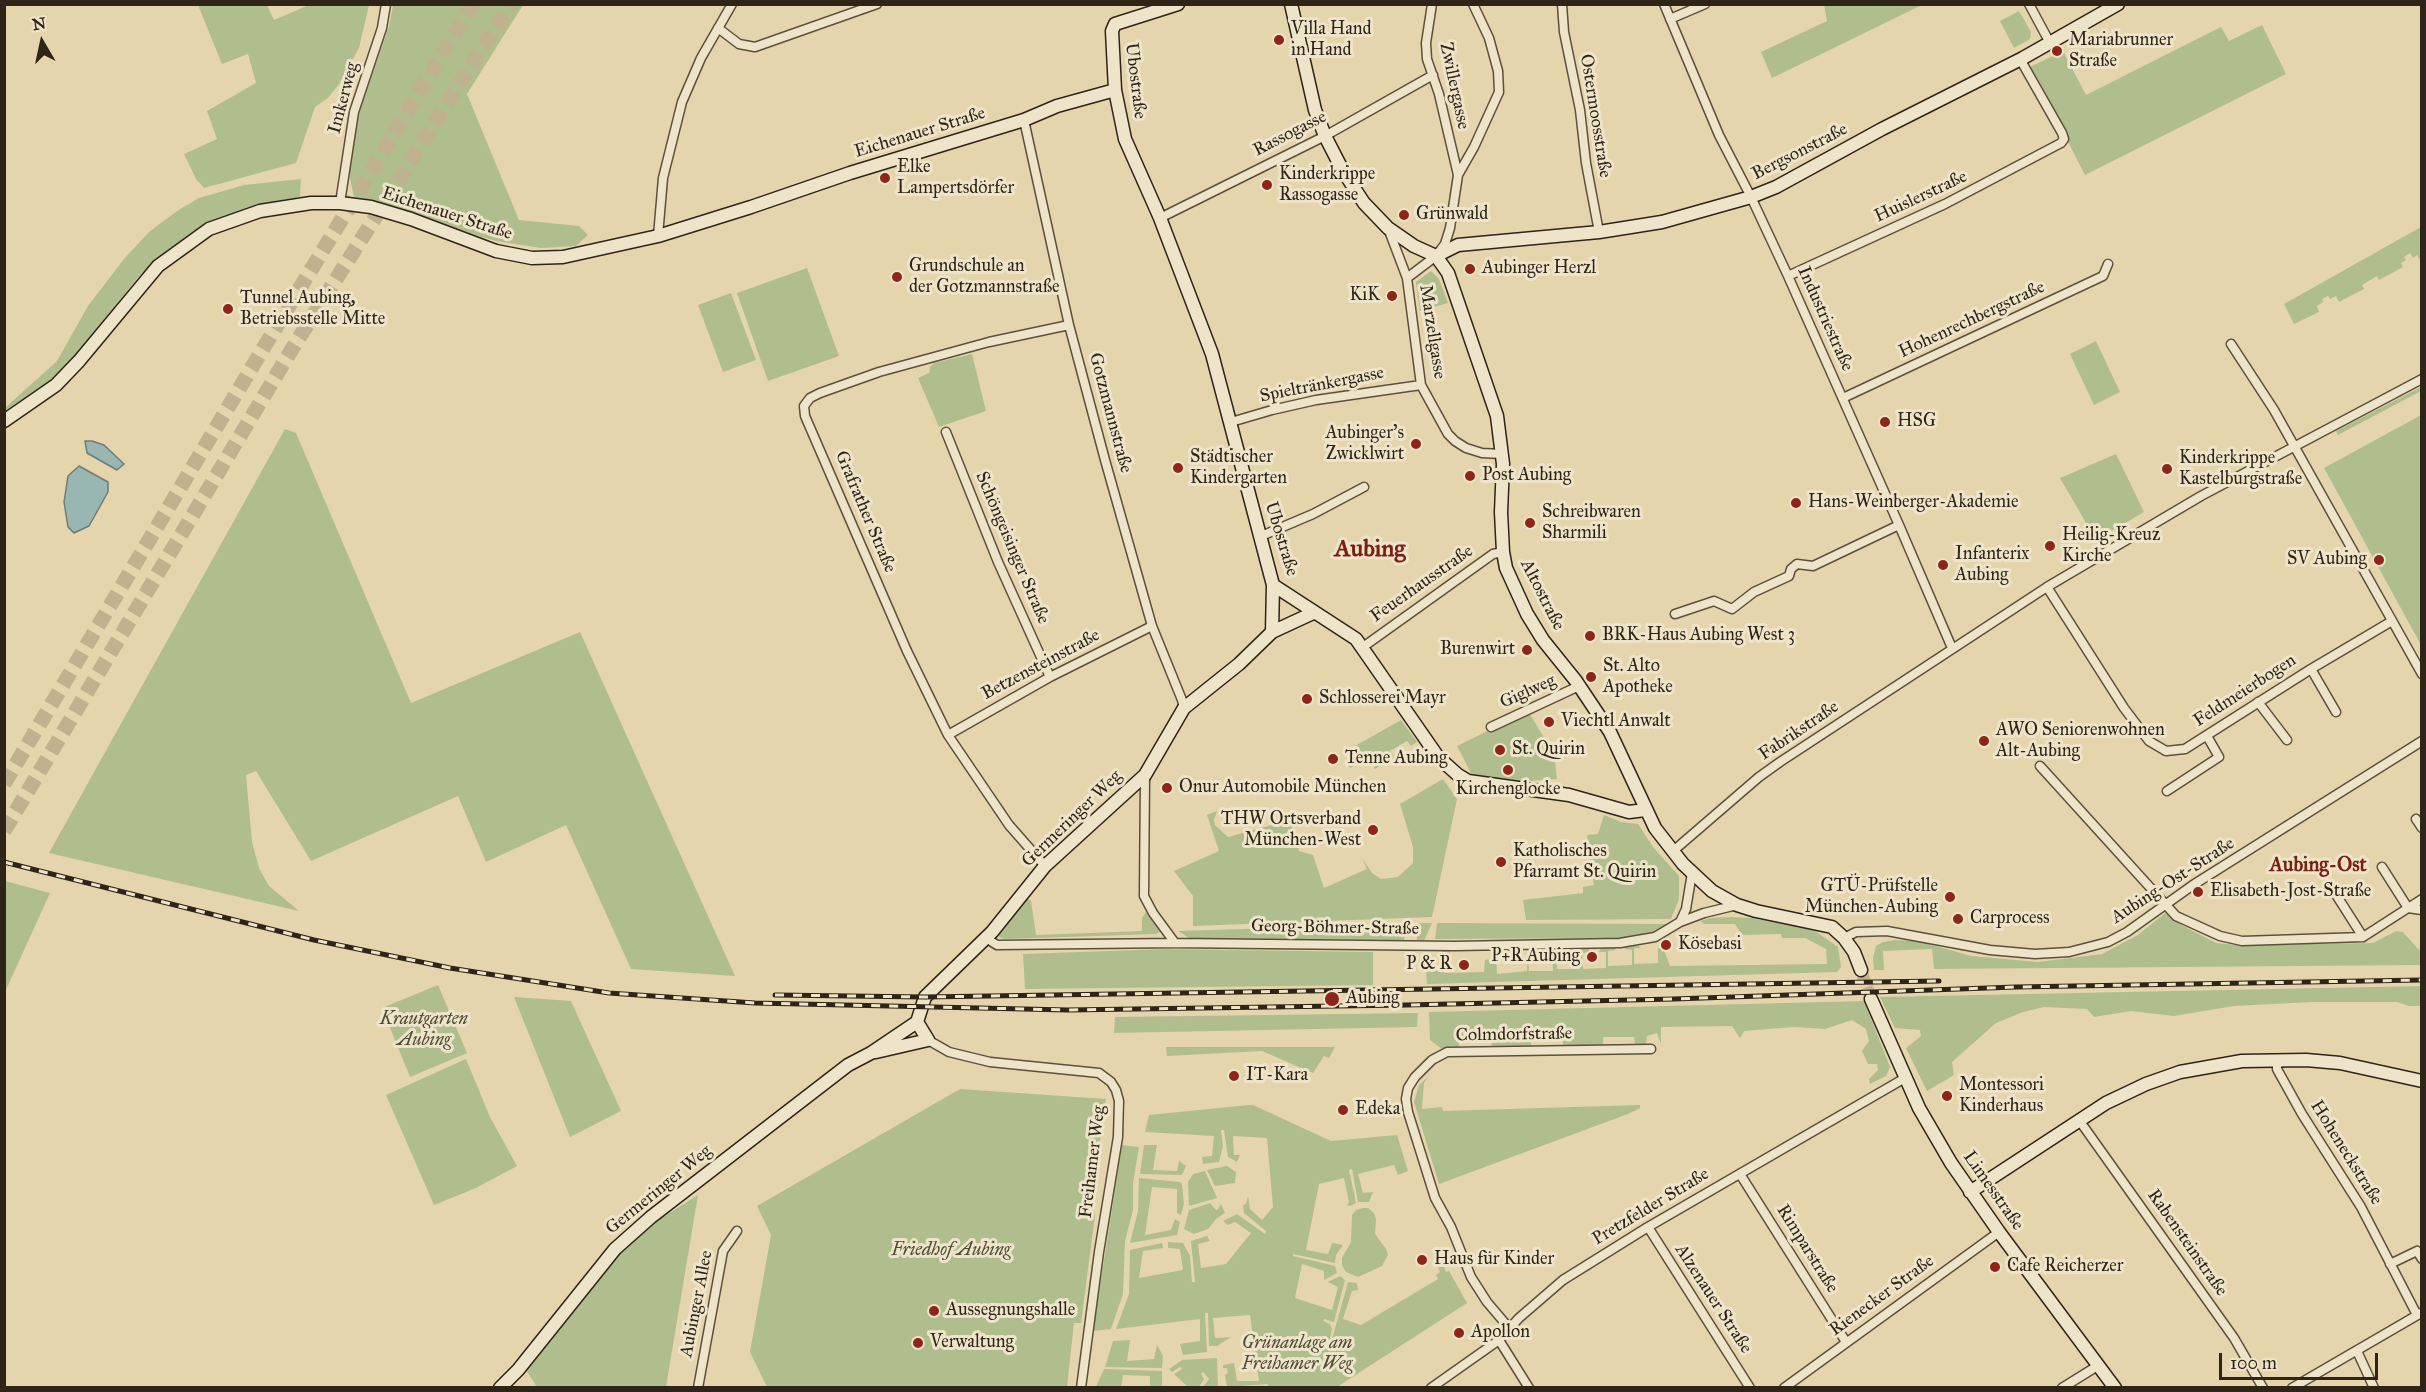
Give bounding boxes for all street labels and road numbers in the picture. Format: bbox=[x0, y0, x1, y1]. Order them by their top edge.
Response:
street label: Zwillergasse bbox=[1434, 41, 1474, 131]
street label: Ubostraße bbox=[1120, 42, 1150, 120]
street label: Ostermoosstraße bbox=[1575, 53, 1615, 179]
street label: Imkerweg bbox=[324, 60, 364, 136]
street label: Eichenauer Straße bbox=[852, 103, 988, 163]
street label: Rassogasse bbox=[1250, 106, 1330, 162]
street label: Bergsonstraße bbox=[1749, 119, 1851, 185]
street label: Huislerstraße bbox=[1871, 166, 1971, 228]
street label: Eichenauer Straße bbox=[379, 183, 515, 245]
street label: Industriestraße bbox=[1792, 263, 1858, 375]
street label: Hohenrechbergstraße bbox=[1895, 277, 2049, 363]
street label: Marzellgasse bbox=[1414, 283, 1450, 381]
street label: Gotzmannstraße bbox=[1084, 351, 1136, 475]
street label: Spieltränkergasse bbox=[1258, 362, 1386, 408]
street label: Grafrather Straße bbox=[830, 448, 900, 576]
street label: Schöngeisinger Straße bbox=[970, 469, 1054, 627]
street label: Ubostraße bbox=[1259, 499, 1303, 579]
street label: Feuerhausstraße bbox=[1366, 541, 1478, 627]
street label: Altostraße bbox=[1515, 556, 1569, 634]
street label: Betzensteinstraße bbox=[978, 625, 1104, 705]
street label: Feldmeierbogen bbox=[2190, 650, 2300, 732]
street label: Giglweg bbox=[1497, 670, 1559, 714]
street label: Fabrikstraße bbox=[1755, 696, 1843, 766]
street label: Germeringer Weg bbox=[1018, 766, 1126, 872]
street label: Aubing-Ost-Straße bbox=[2107, 833, 2239, 929]
street label: Georg-Böhmer-Straße bbox=[1251, 916, 1419, 940]
street label: Colmdorfstraße bbox=[1456, 1023, 1572, 1047]
street label: Hoheneckstraße bbox=[2305, 1097, 2387, 1209]
street label: Freihamer Weg bbox=[1075, 1104, 1111, 1220]
street label: Germeringer Weg bbox=[602, 1141, 716, 1239]
street label: Limesstraße bbox=[1958, 1147, 2028, 1235]
street label: Pretzfelder Straße bbox=[1589, 1164, 1713, 1250]
street label: Rabensteinstraße bbox=[2142, 1185, 2232, 1301]
street label: Rimparstraße bbox=[1771, 1201, 1843, 1297]
street label: Alzenauer Straße bbox=[1670, 1240, 1756, 1358]
street label: Aubinger Allee bbox=[676, 1249, 718, 1359]
street label: Rienecker Straße bbox=[1825, 1251, 1939, 1341]

